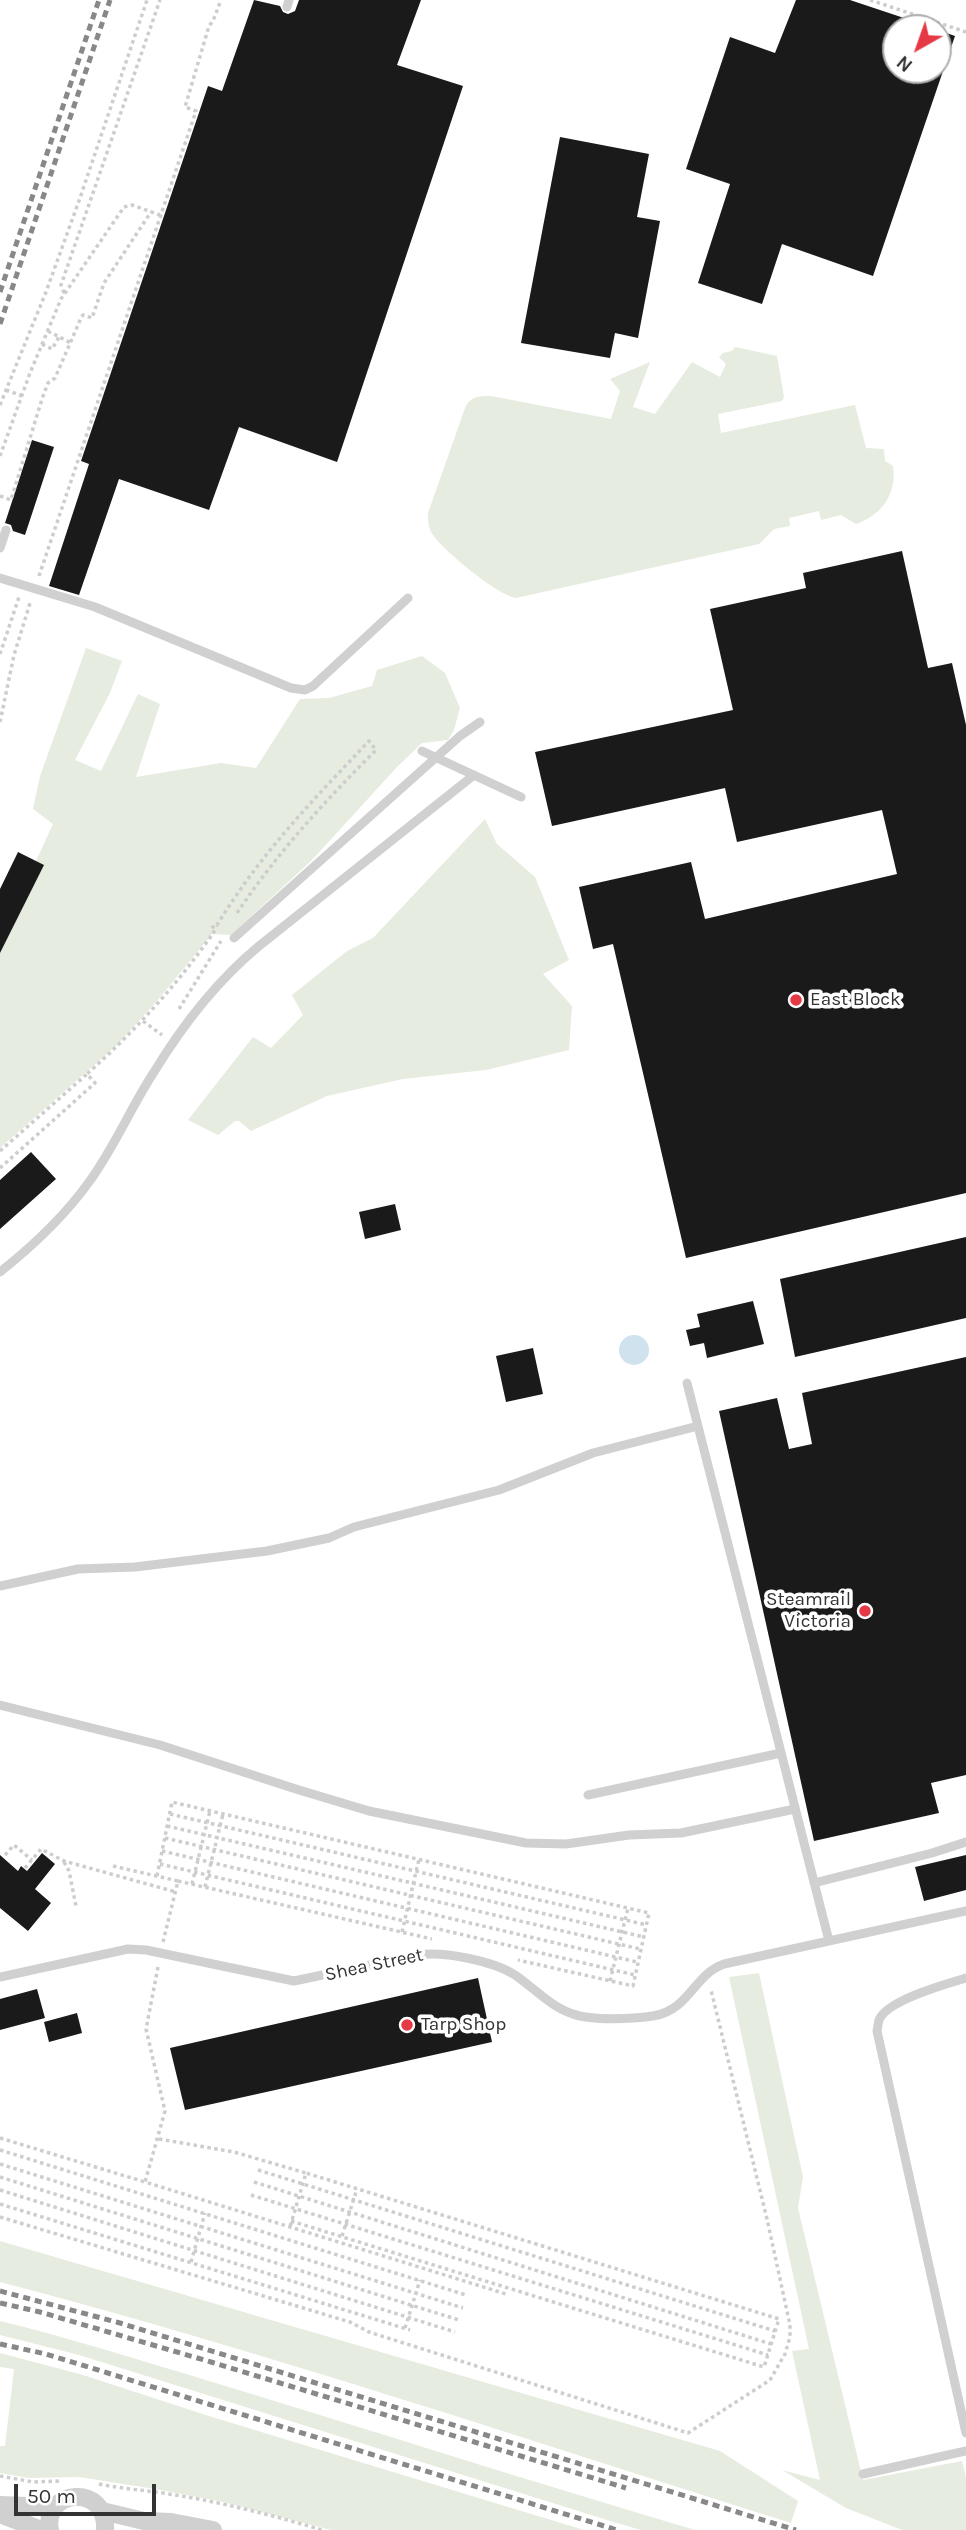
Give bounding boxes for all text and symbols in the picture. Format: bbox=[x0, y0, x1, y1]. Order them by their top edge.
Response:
north arrow bbox=[882, 14, 952, 84]
text: N bbox=[892, 51, 917, 76]
place label: East Block bbox=[810, 989, 901, 1011]
marker: East Block bbox=[788, 992, 804, 1008]
place label: Steamrail Victoria bbox=[766, 1589, 851, 1633]
marker: Steamrail Victoria bbox=[857, 1603, 873, 1619]
street label: Shea Street bbox=[323, 1943, 425, 1987]
place label: Tarp Shop bbox=[421, 2014, 506, 2036]
marker: Tarp Shop bbox=[399, 2017, 415, 2033]
scale bar bbox=[18, 2470, 159, 2514]
text: 50 m bbox=[27, 2484, 76, 2508]

